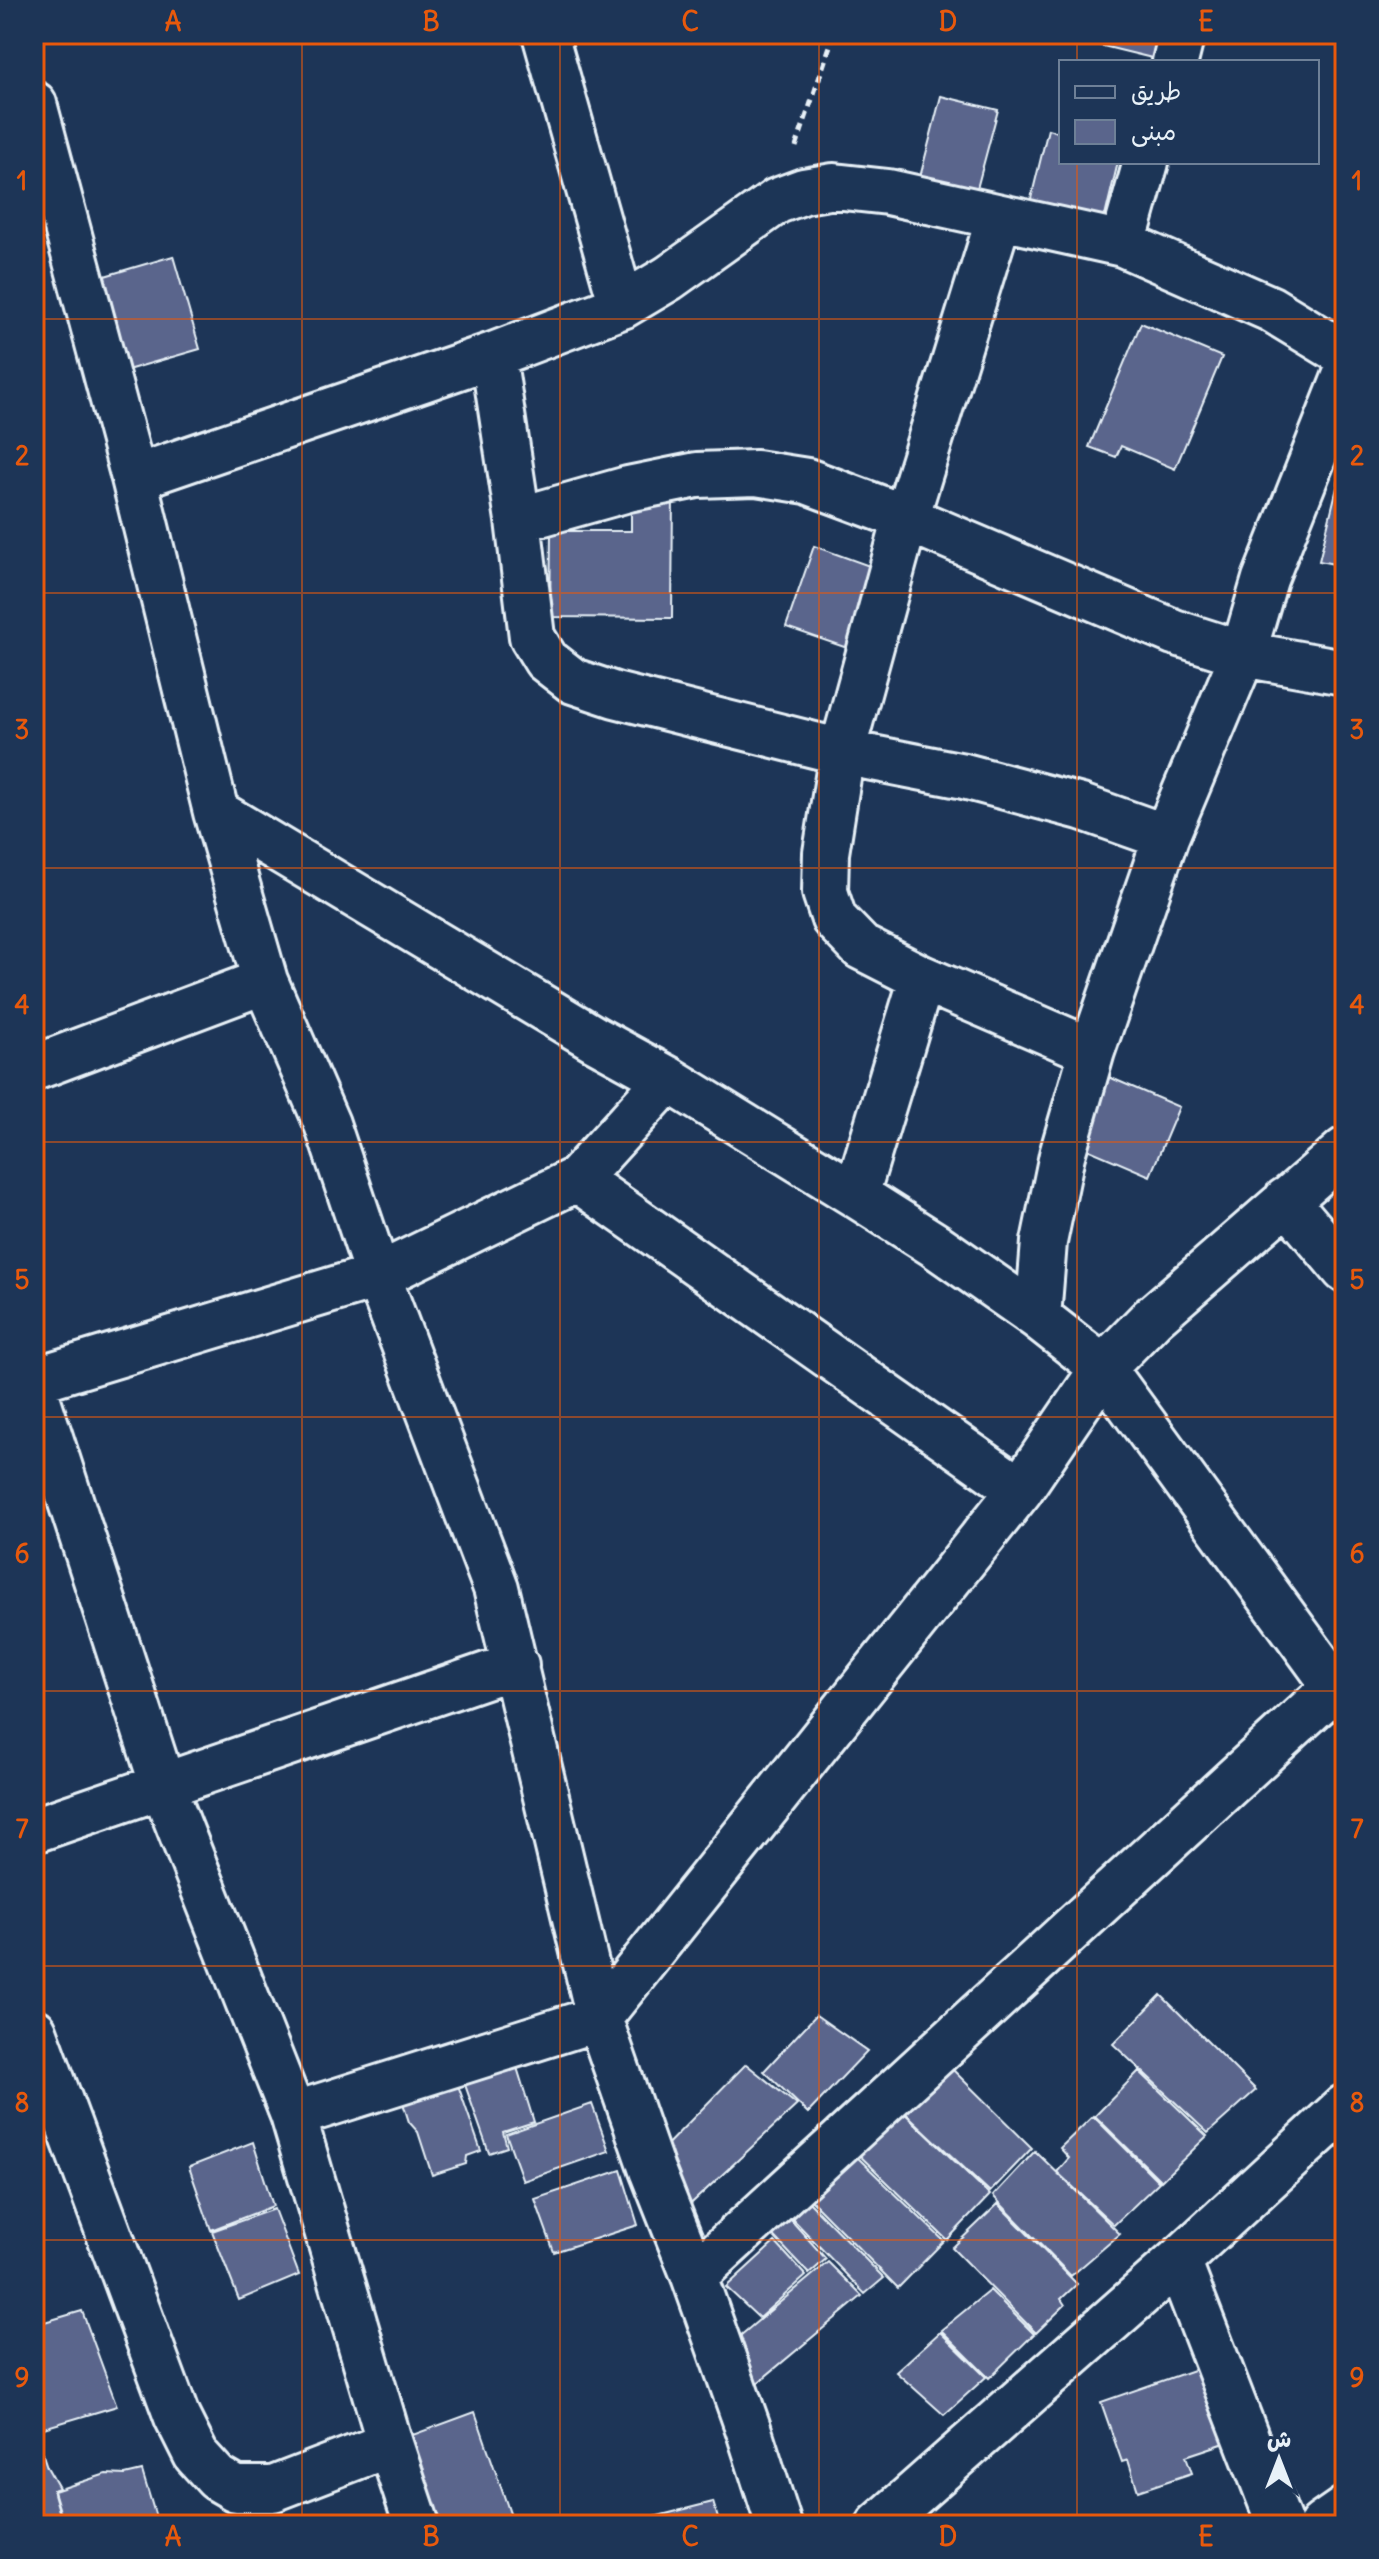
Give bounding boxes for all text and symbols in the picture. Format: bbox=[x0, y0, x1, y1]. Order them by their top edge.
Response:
text: A bbox=[165, 5, 182, 38]
text: B bbox=[422, 5, 440, 38]
text: C bbox=[681, 5, 699, 38]
text: D bbox=[939, 5, 957, 38]
text: E bbox=[1198, 5, 1214, 38]
legend bbox=[1059, 60, 1319, 164]
text: طريق bbox=[1131, 76, 1181, 106]
text: مبنى bbox=[1131, 116, 1176, 147]
text: 1 bbox=[17, 164, 27, 197]
text: 1 bbox=[1352, 164, 1362, 197]
text: 2 bbox=[15, 439, 29, 472]
text: 2 bbox=[1350, 439, 1364, 472]
text: 3 bbox=[15, 713, 29, 746]
text: 3 bbox=[1350, 713, 1364, 746]
text: 4 bbox=[14, 988, 30, 1021]
text: 4 bbox=[1349, 988, 1365, 1021]
text: 5 bbox=[15, 1263, 30, 1296]
text: 5 bbox=[1350, 1263, 1365, 1296]
text: 6 bbox=[14, 1537, 30, 1570]
text: 6 bbox=[1349, 1537, 1365, 1570]
text: 7 bbox=[16, 1812, 29, 1845]
text: 7 bbox=[1351, 1812, 1364, 1845]
text: 8 bbox=[15, 2086, 29, 2119]
text: 8 bbox=[1350, 2086, 1364, 2119]
text: 9 bbox=[15, 2361, 29, 2394]
text: 9 bbox=[1350, 2361, 1364, 2394]
north arrow bbox=[1239, 2419, 1319, 2499]
text: ش bbox=[1267, 2425, 1291, 2453]
text: A bbox=[165, 2520, 182, 2553]
text: B bbox=[422, 2520, 440, 2553]
text: C bbox=[681, 2520, 699, 2553]
text: D bbox=[939, 2520, 957, 2553]
text: E bbox=[1198, 2520, 1214, 2553]

